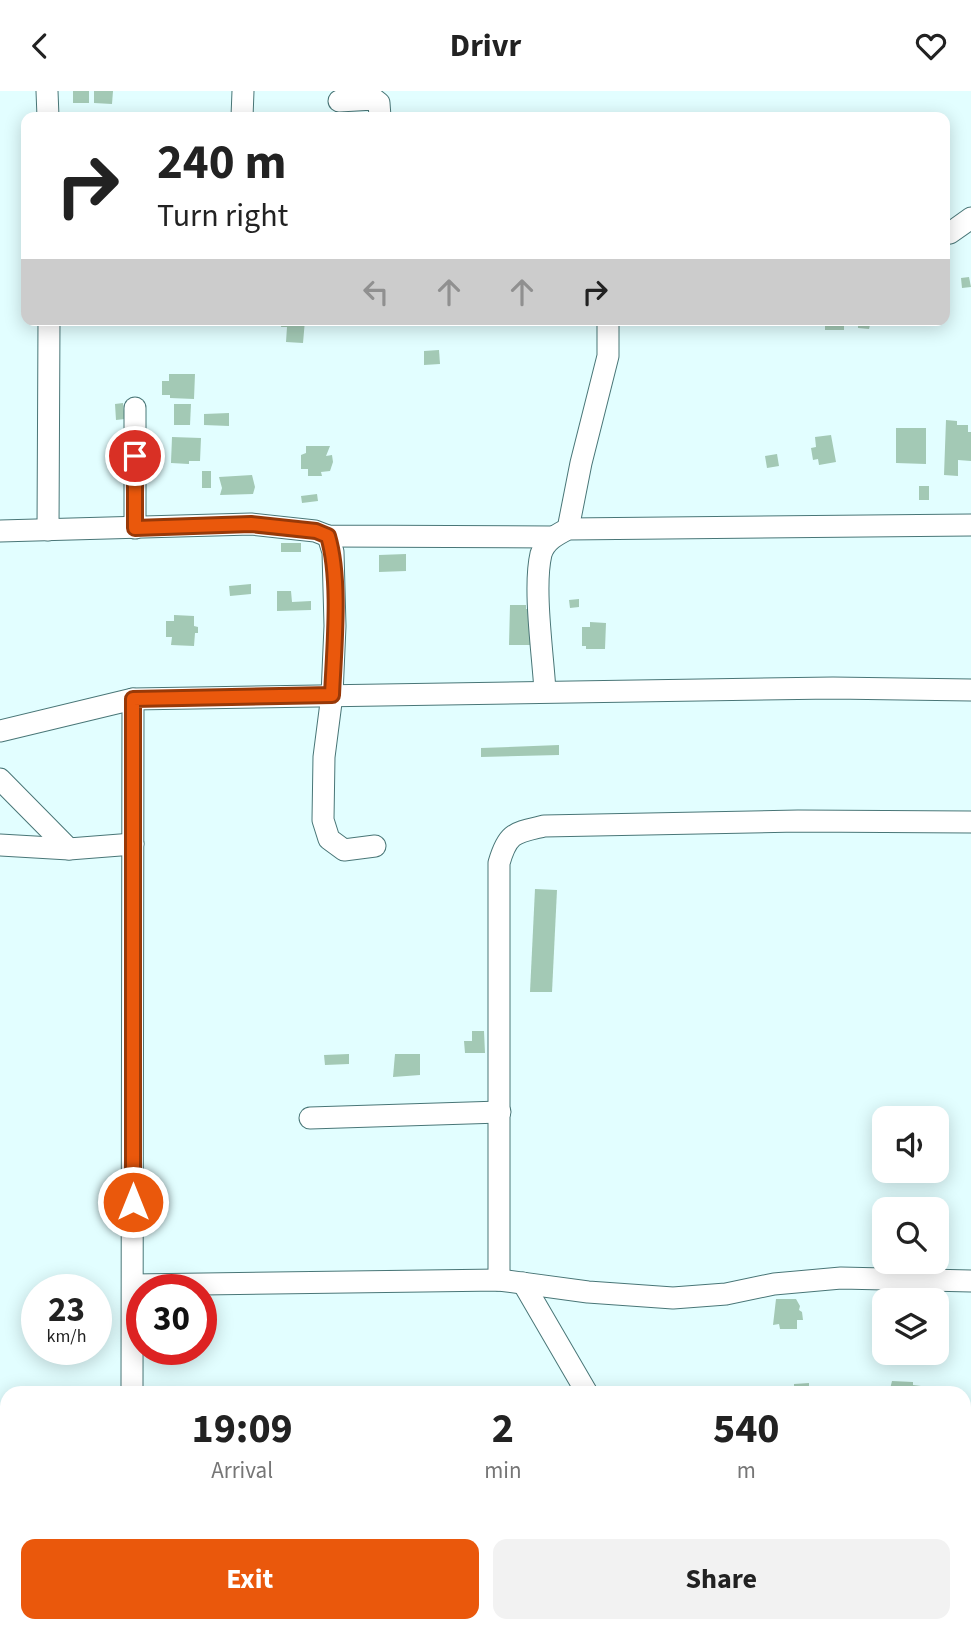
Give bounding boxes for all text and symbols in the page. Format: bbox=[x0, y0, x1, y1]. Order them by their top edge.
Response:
text: Drivr bbox=[450, 23, 521, 69]
icon: back bbox=[21, 27, 59, 65]
icon: heart bbox=[912, 27, 950, 65]
text: 240 m bbox=[157, 128, 286, 198]
icon: right bbox=[42, 140, 133, 231]
text: Turn right bbox=[157, 193, 288, 239]
icon: left bbox=[357, 273, 395, 311]
icon: ahead bbox=[430, 273, 468, 311]
icon: ahead bbox=[503, 273, 541, 311]
icon: right bbox=[576, 273, 614, 311]
pin bbox=[105, 426, 165, 486]
icon: arrive bbox=[116, 437, 154, 475]
map controls bbox=[872, 1106, 949, 1365]
button: sound bbox=[872, 1106, 949, 1183]
position arrow bbox=[96, 1165, 170, 1239]
button: search bbox=[872, 1197, 949, 1274]
speed limit sign: 30 bbox=[126, 1274, 217, 1365]
text: 23 bbox=[48, 1285, 85, 1335]
button: layers bbox=[872, 1288, 949, 1365]
text: km/h bbox=[47, 1324, 86, 1349]
text: 19:09 bbox=[191, 1399, 293, 1459]
text: 2 bbox=[492, 1399, 514, 1459]
text: 540 bbox=[713, 1399, 780, 1459]
text: Arrival bbox=[211, 1454, 273, 1487]
text: min bbox=[484, 1454, 522, 1487]
text: m bbox=[737, 1454, 756, 1487]
button: Exit bbox=[21, 1539, 479, 1619]
button: Share bbox=[493, 1539, 950, 1619]

